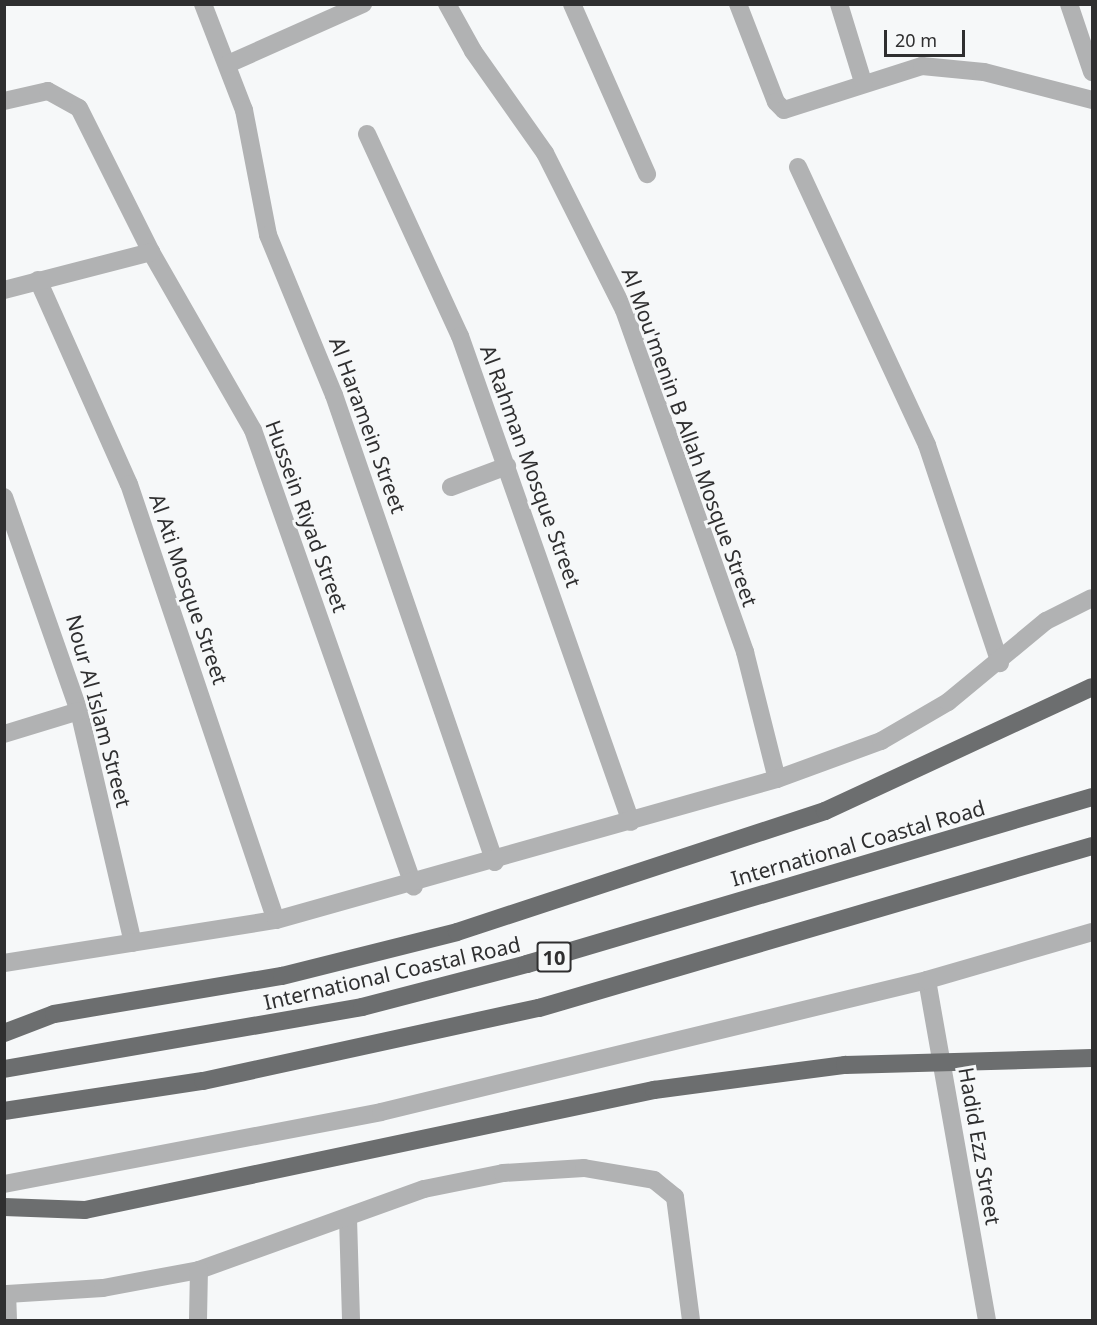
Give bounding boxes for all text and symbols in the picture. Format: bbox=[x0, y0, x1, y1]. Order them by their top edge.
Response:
scale bar bbox=[887, 18, 968, 56]
text: 20 m bbox=[895, 28, 937, 52]
street label: Al Mou'menin B Allah Mosque Street bbox=[617, 264, 763, 610]
street label: Al Haramein Street bbox=[324, 333, 412, 517]
street label: Al Rahman Mosque Street bbox=[475, 342, 587, 590]
street label: Hussein Riyad Street bbox=[261, 417, 353, 615]
street label: Al Ati Mosque Street bbox=[145, 490, 233, 688]
street label: Nour Al Islam Street bbox=[61, 612, 137, 810]
street label: International Coastal Road bbox=[728, 795, 988, 891]
street label: International Coastal Road bbox=[261, 931, 523, 1015]
road number: 10 bbox=[536, 940, 572, 974]
street label: Hadid Ezz Street bbox=[954, 1065, 1006, 1227]

